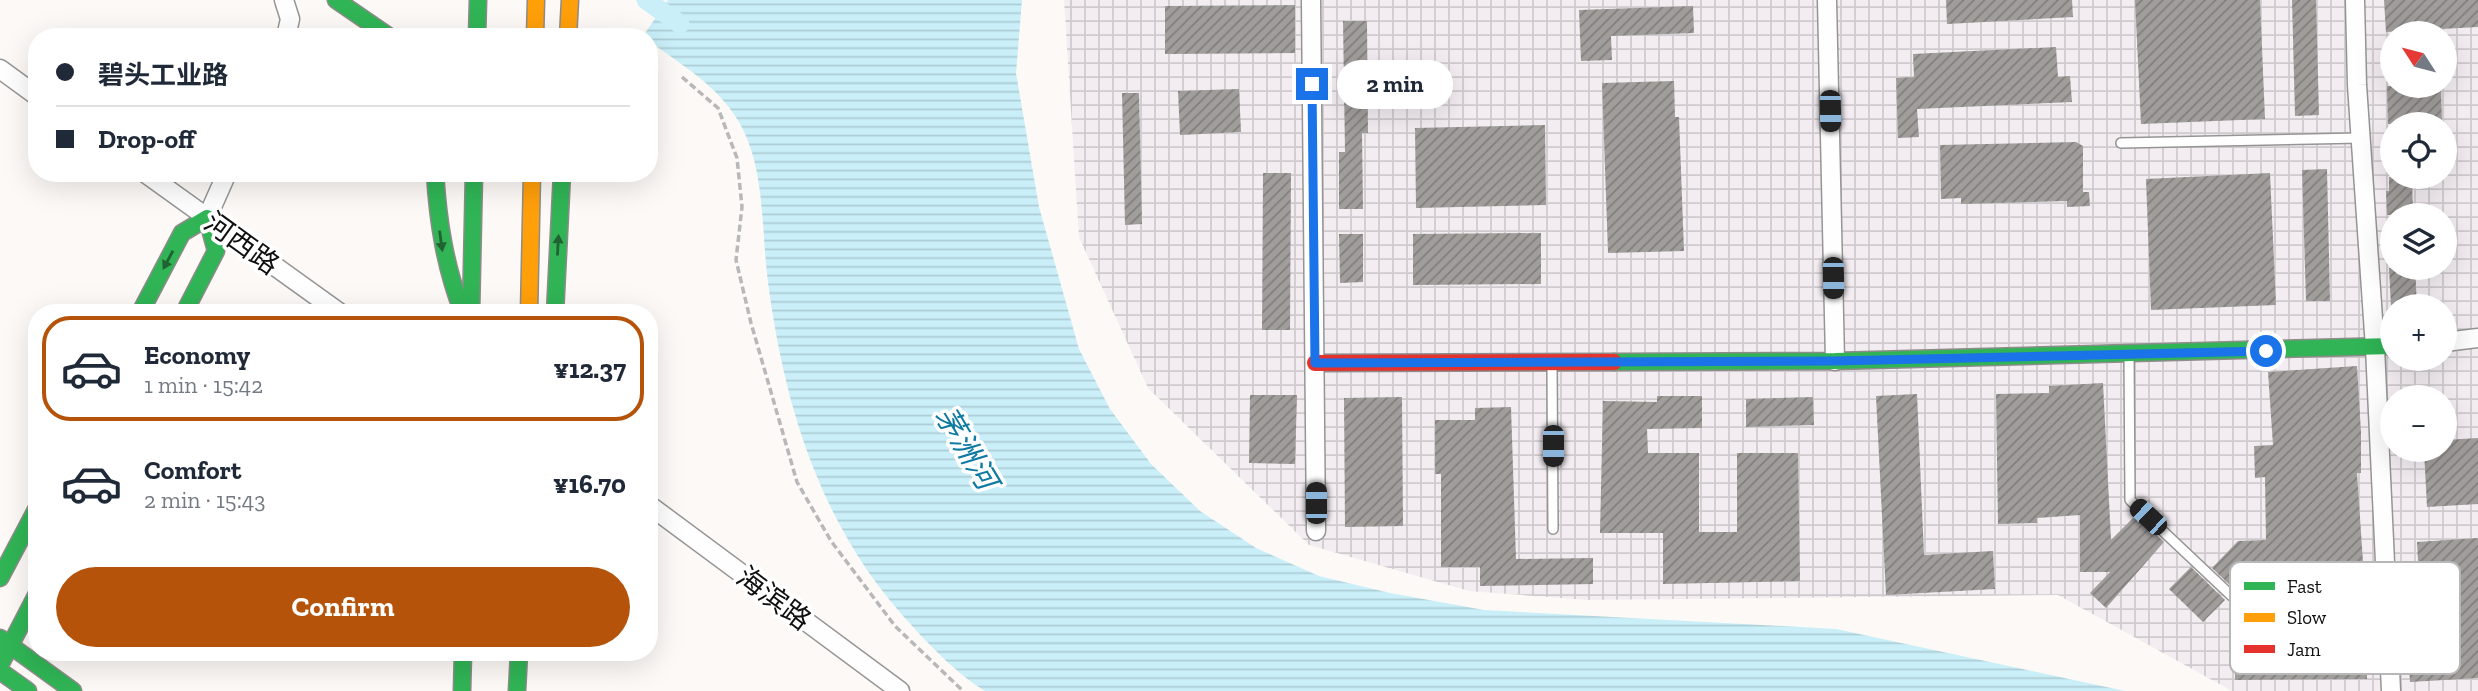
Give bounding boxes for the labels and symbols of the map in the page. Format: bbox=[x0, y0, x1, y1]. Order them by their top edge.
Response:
north arrow bbox=[2380, 21, 2457, 98]
callout: 2 min bbox=[1336, 60, 1452, 108]
route end bbox=[1296, 68, 1328, 100]
car bbox=[1820, 90, 1841, 132]
street label: 河西路 bbox=[198, 205, 285, 281]
one-way arrow bbox=[436, 230, 447, 252]
one-way arrow bbox=[553, 234, 564, 256]
one-way arrow bbox=[162, 250, 173, 270]
car bbox=[1823, 257, 1844, 299]
route start bbox=[2250, 335, 2282, 367]
water label: 茅洲河 bbox=[927, 400, 1007, 500]
car bbox=[1543, 425, 1564, 467]
car bbox=[1306, 482, 1327, 524]
car bbox=[2126, 495, 2171, 539]
street label: 海滨路 bbox=[730, 560, 817, 637]
legend bbox=[2230, 562, 2460, 674]
text: Fast bbox=[2287, 575, 2322, 598]
text: Slow bbox=[2287, 606, 2327, 629]
text: Jam bbox=[2287, 638, 2321, 661]

